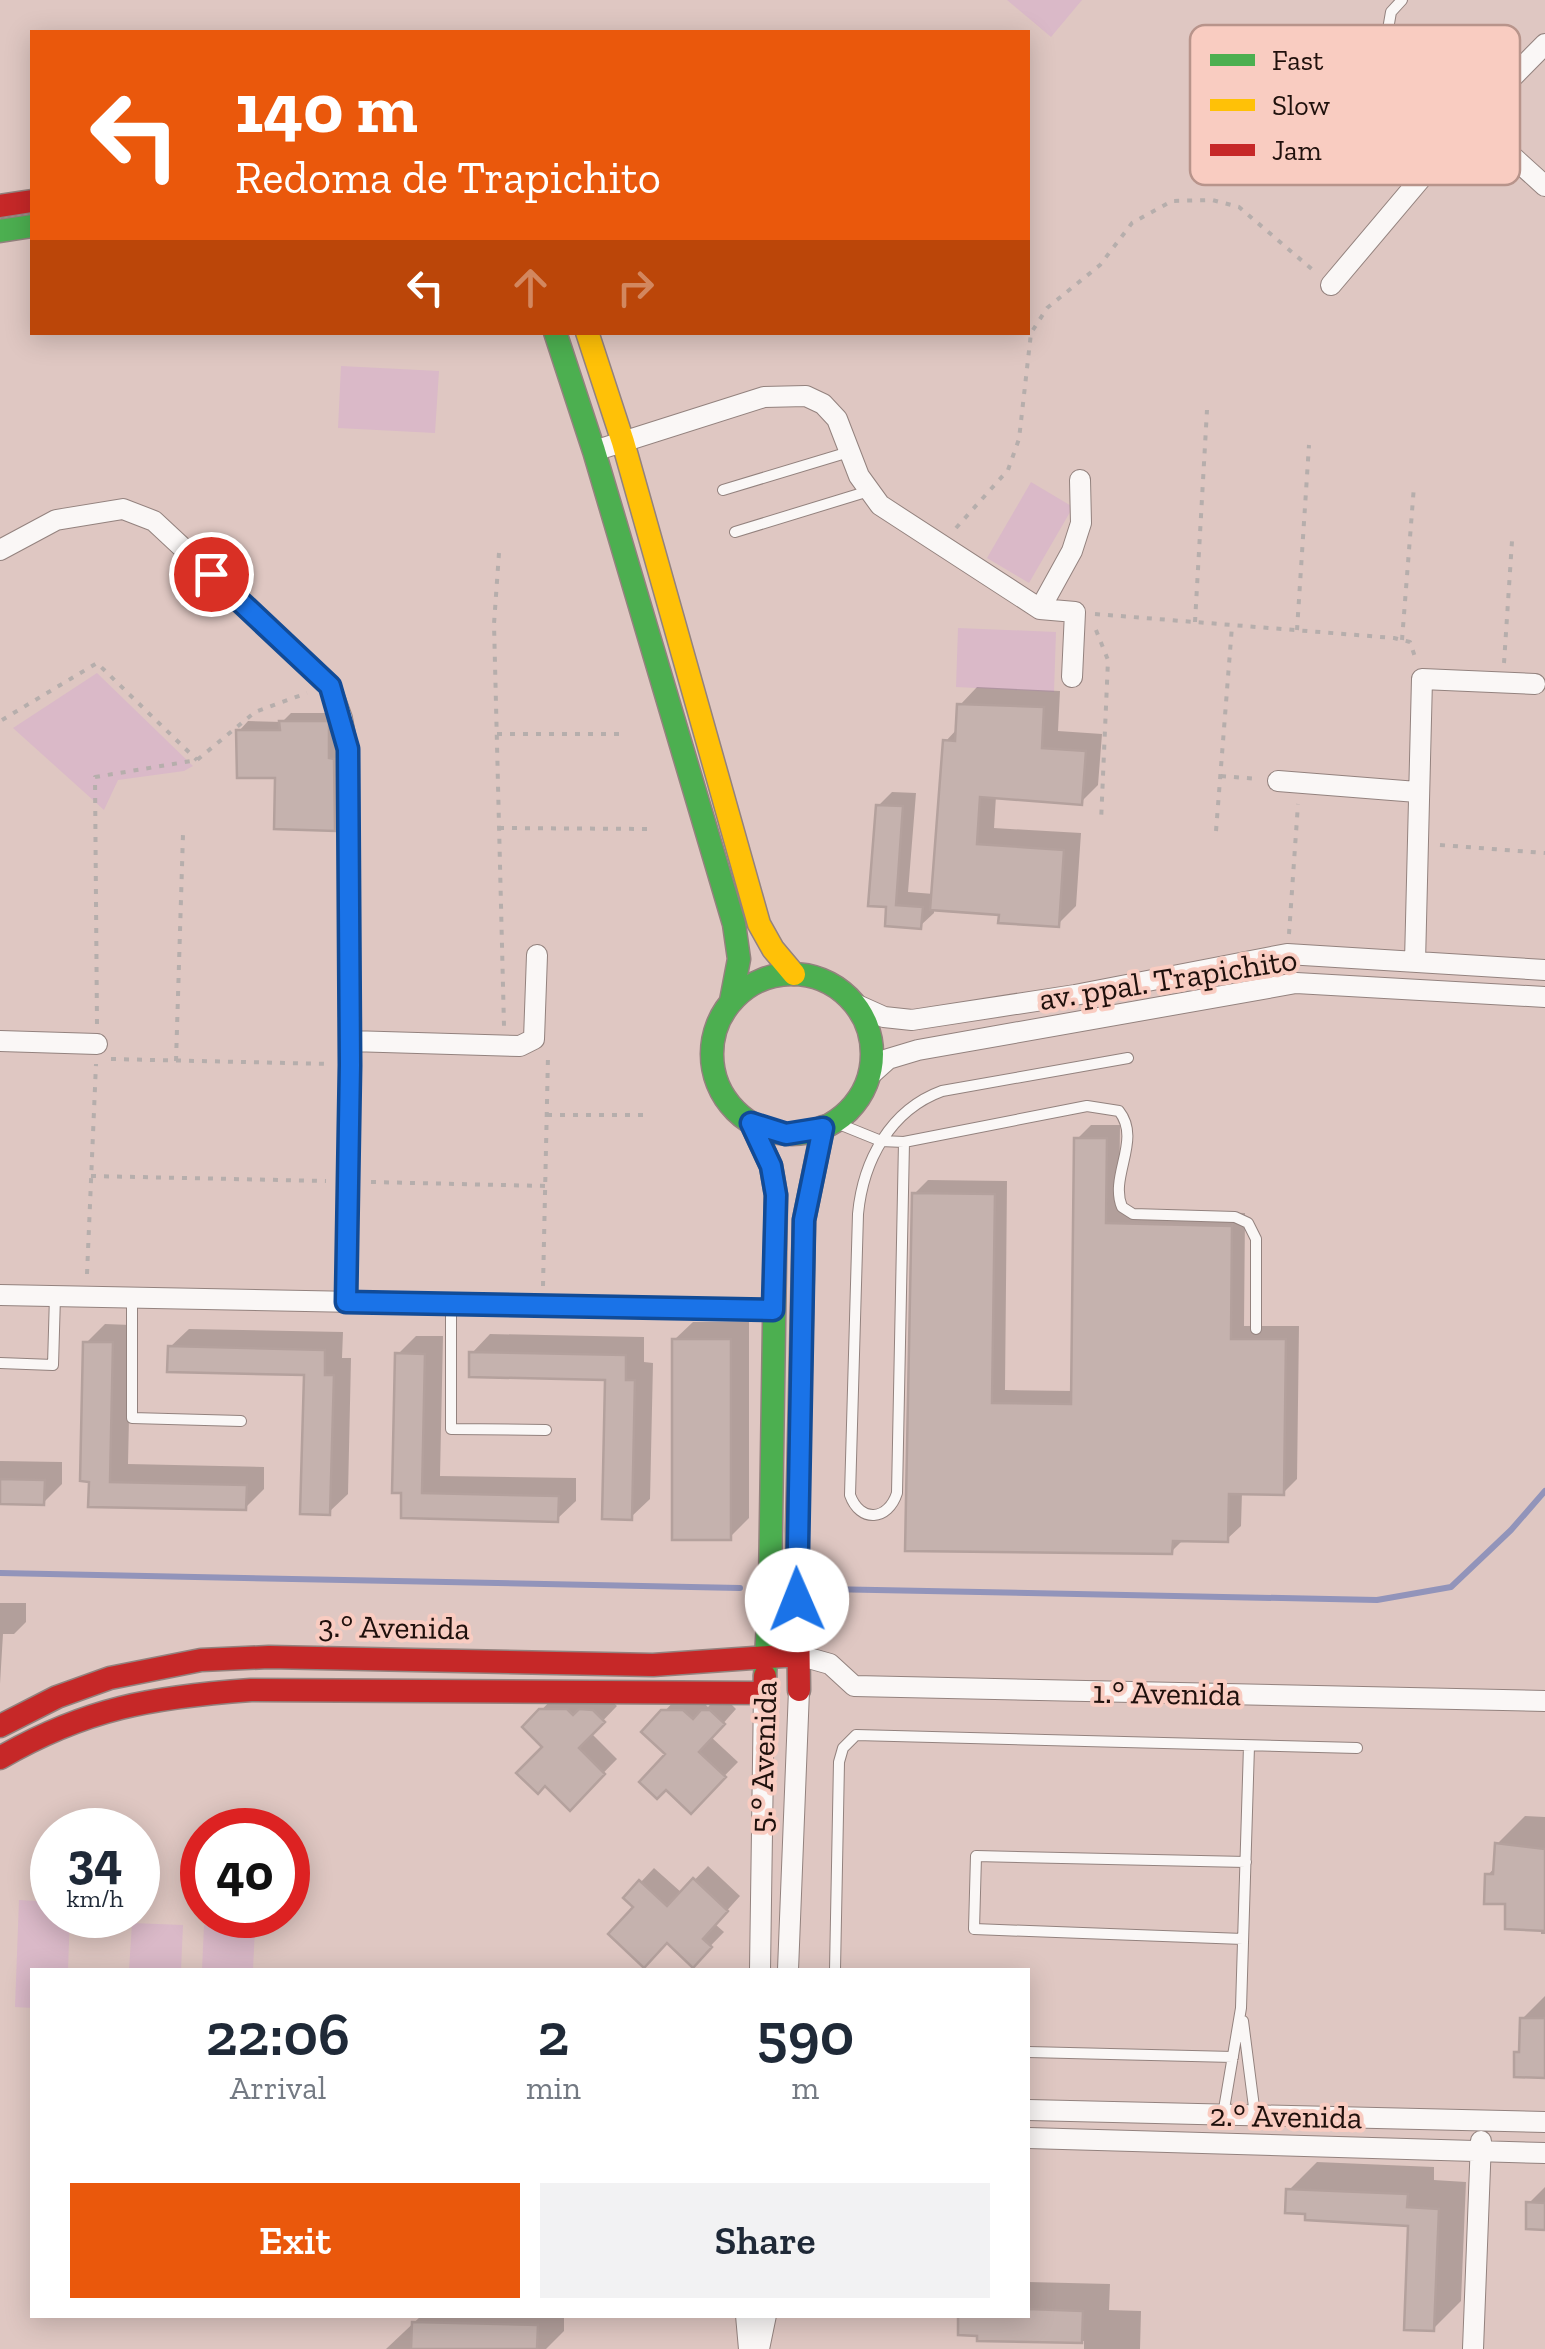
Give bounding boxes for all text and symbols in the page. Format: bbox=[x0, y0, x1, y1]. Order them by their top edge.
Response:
legend bbox=[1190, 25, 1520, 185]
text: Fast bbox=[1272, 44, 1324, 77]
text: 140 m bbox=[235, 66, 418, 150]
icon: left bbox=[70, 70, 200, 200]
text: Slow bbox=[1272, 89, 1330, 122]
text: Jam bbox=[1272, 134, 1322, 167]
text: Redoma de Trapichito bbox=[235, 151, 661, 205]
icon: left bbox=[398, 260, 453, 315]
icon: ahead bbox=[503, 260, 558, 315]
icon: right bbox=[608, 260, 663, 315]
pin bbox=[169, 532, 254, 617]
icon: arrive bbox=[184, 547, 239, 602]
street label: av. ppal. Trapichito bbox=[1036, 940, 1300, 1018]
position arrow bbox=[745, 1548, 849, 1652]
street label: 3.° Avenida bbox=[318, 1607, 470, 1647]
street label: 1.° Avenida bbox=[1092, 1673, 1242, 1713]
street label: 5.° Avenida bbox=[741, 1680, 785, 1834]
speed limit sign: 40 bbox=[180, 1808, 310, 1938]
text: 34 bbox=[67, 1831, 123, 1891]
text: km/h bbox=[66, 1883, 124, 1913]
text: 22:06 bbox=[206, 1998, 350, 2070]
text: 2 bbox=[537, 1998, 569, 2070]
text: 590 bbox=[757, 1998, 854, 2070]
text: Arrival bbox=[230, 2069, 326, 2107]
text: min bbox=[526, 2069, 581, 2107]
text: m bbox=[792, 2069, 819, 2107]
street label: 2.° Avenida bbox=[1209, 2096, 1363, 2136]
button: Exit bbox=[70, 2183, 520, 2298]
button: Share bbox=[540, 2183, 990, 2298]

